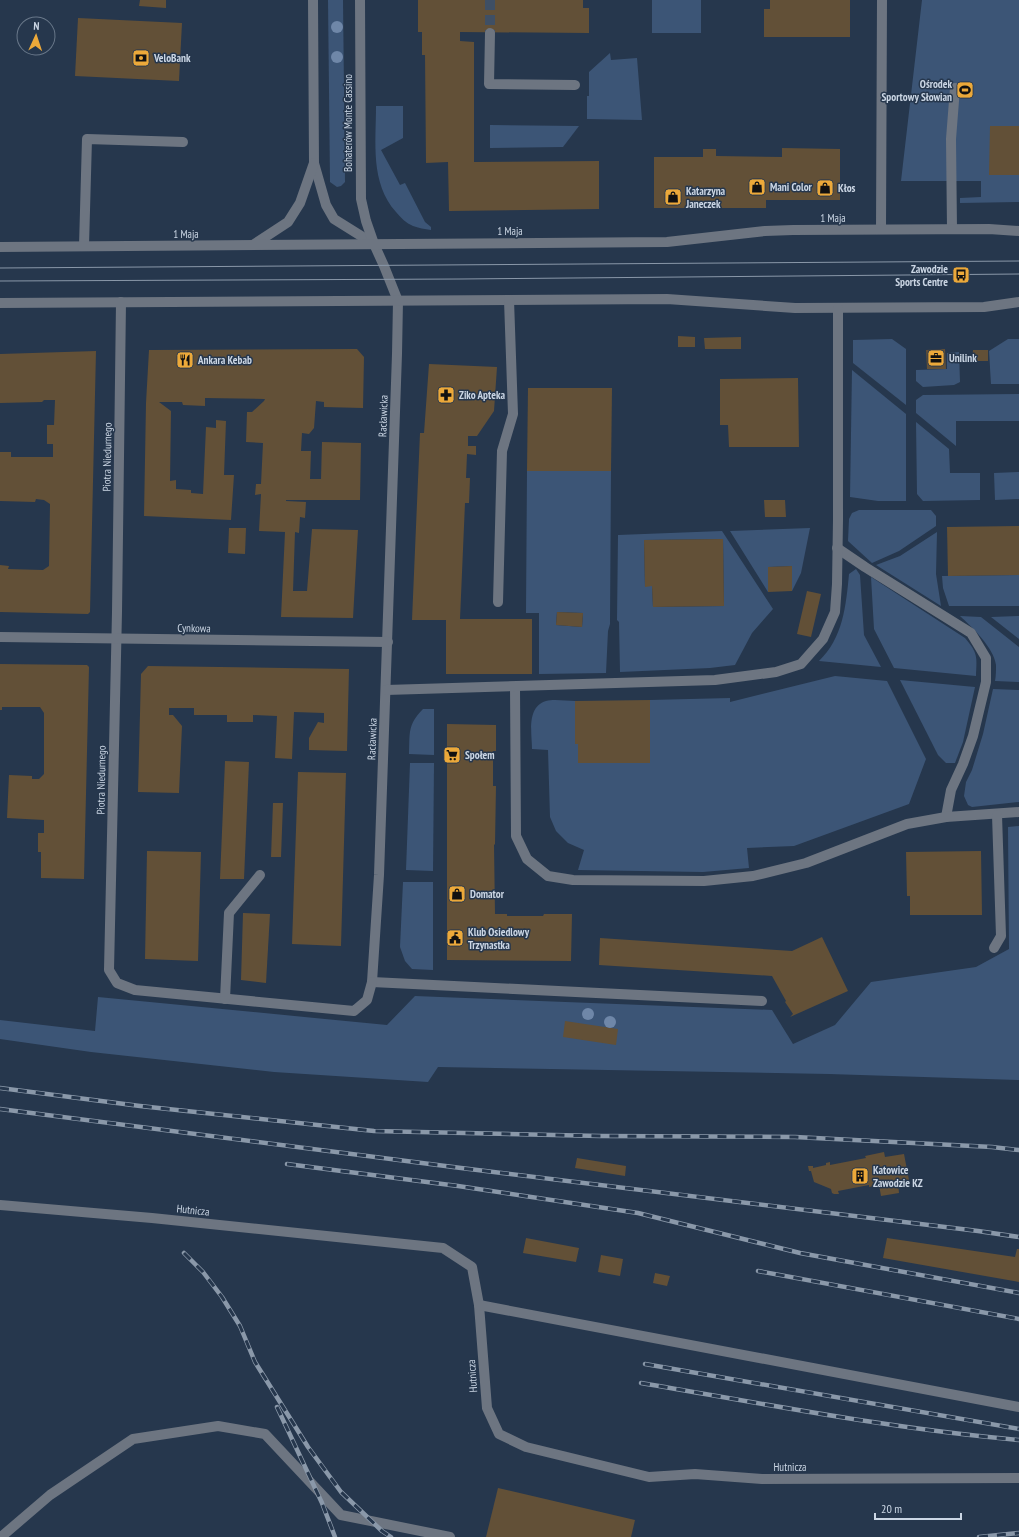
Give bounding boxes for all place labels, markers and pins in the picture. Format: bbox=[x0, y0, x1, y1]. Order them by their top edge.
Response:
bank icon: VeloBank bbox=[131, 48, 151, 68]
place label: VeloBank bbox=[153, 51, 191, 65]
place label: Ośrodek Sportowy Słowian bbox=[881, 77, 952, 104]
sports icon: Ośrodek Sportowy Słowian bbox=[955, 80, 975, 100]
shop icon: Mani Color bbox=[747, 177, 767, 197]
shop icon: Kłos bbox=[815, 178, 835, 198]
place label: Mani Color bbox=[770, 180, 813, 194]
place label: Kłos bbox=[838, 181, 856, 195]
place label: Katarzyna Janeczek bbox=[685, 184, 726, 211]
shop icon: Katarzyna Janeczek bbox=[663, 187, 683, 207]
place label: Zawodzie Sports Centre bbox=[895, 262, 948, 289]
bus stop icon: Zawodzie Sports Centre bbox=[951, 265, 971, 285]
office icon: Unilink bbox=[926, 348, 946, 368]
restaurant icon: Ankara Kebab bbox=[175, 350, 195, 370]
place label: Unilink bbox=[949, 351, 977, 365]
place label: Ankara Kebab bbox=[197, 353, 252, 367]
pharmacy icon: Ziko Apteka bbox=[436, 385, 456, 405]
place label: Ziko Apteka bbox=[459, 388, 505, 402]
supermarket icon: Społem bbox=[442, 745, 462, 765]
place label: Społem bbox=[465, 748, 495, 762]
shop icon: Domator bbox=[447, 884, 467, 904]
place label: Domator bbox=[470, 887, 505, 901]
place label: Klub Osiedlowy Trzynastka bbox=[468, 925, 530, 952]
public building icon: Klub Osiedlowy Trzynastka bbox=[445, 928, 465, 948]
place label: Katowice Zawodzie KZ bbox=[873, 1163, 923, 1190]
building icon: Katowice Zawodzie KZ bbox=[850, 1166, 870, 1186]

